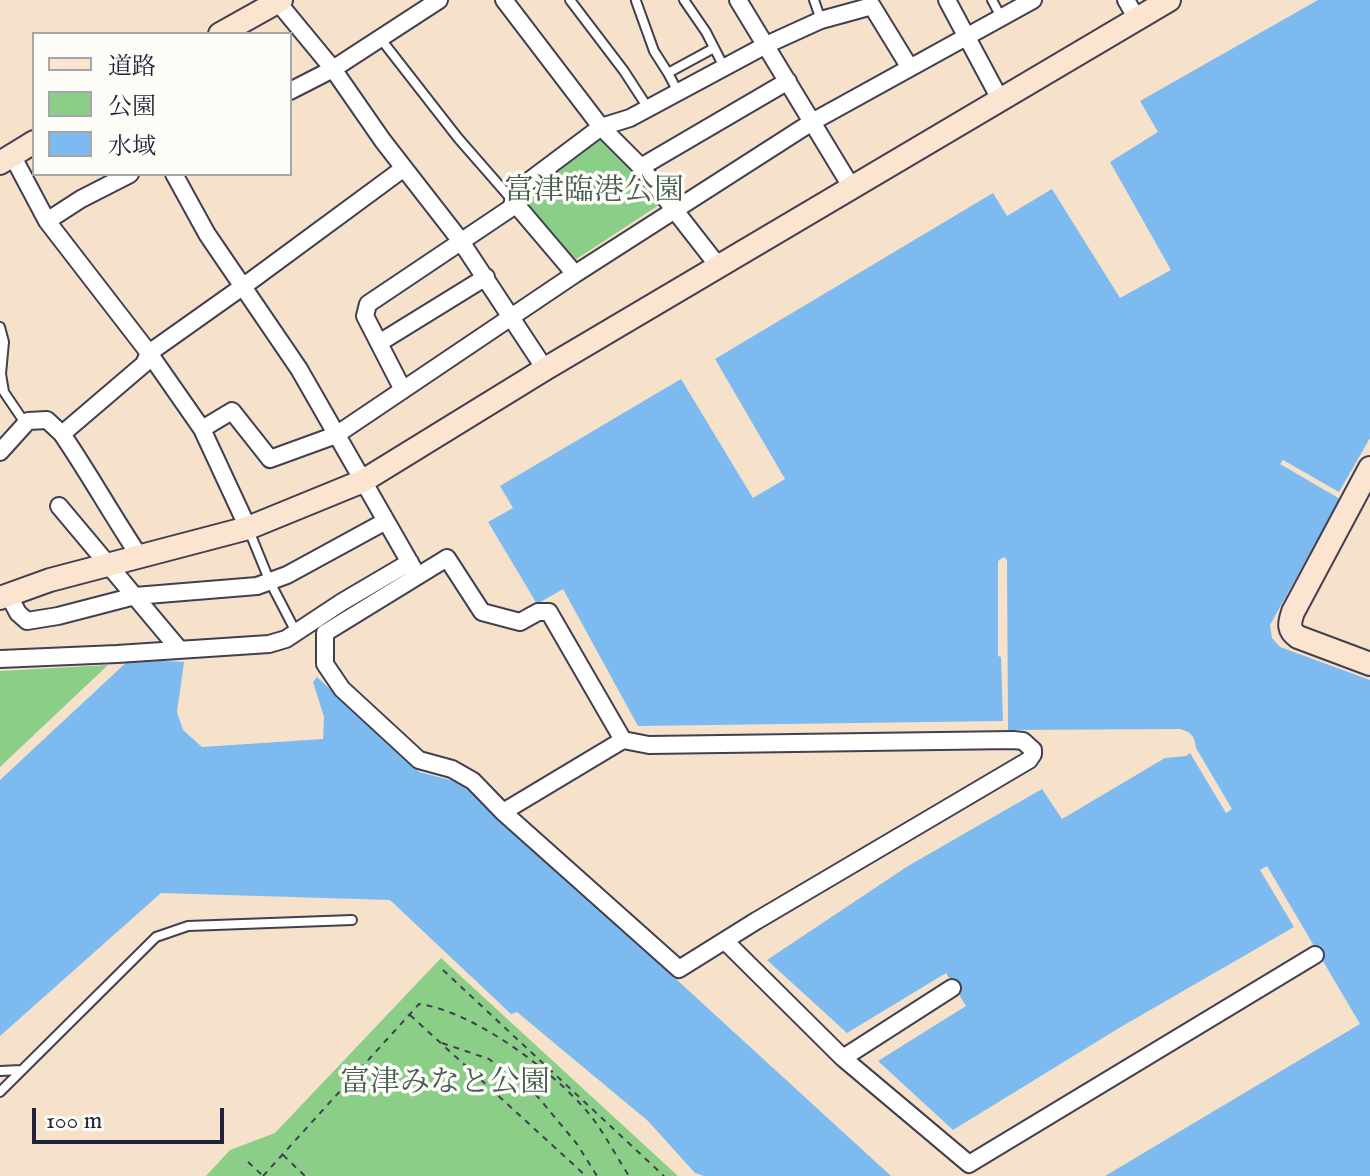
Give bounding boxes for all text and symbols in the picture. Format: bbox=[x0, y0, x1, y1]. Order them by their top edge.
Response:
legend bbox=[32, 32, 292, 176]
text: 道路 bbox=[108, 52, 156, 83]
text: 公園 bbox=[108, 92, 156, 123]
text: 水域 bbox=[108, 132, 156, 163]
park label: 富津臨港公園 bbox=[504, 175, 684, 211]
park label: 富津みなと公園 bbox=[340, 1067, 550, 1103]
scale bar bbox=[36, 1092, 228, 1142]
text: 100 m bbox=[46, 1106, 102, 1137]

